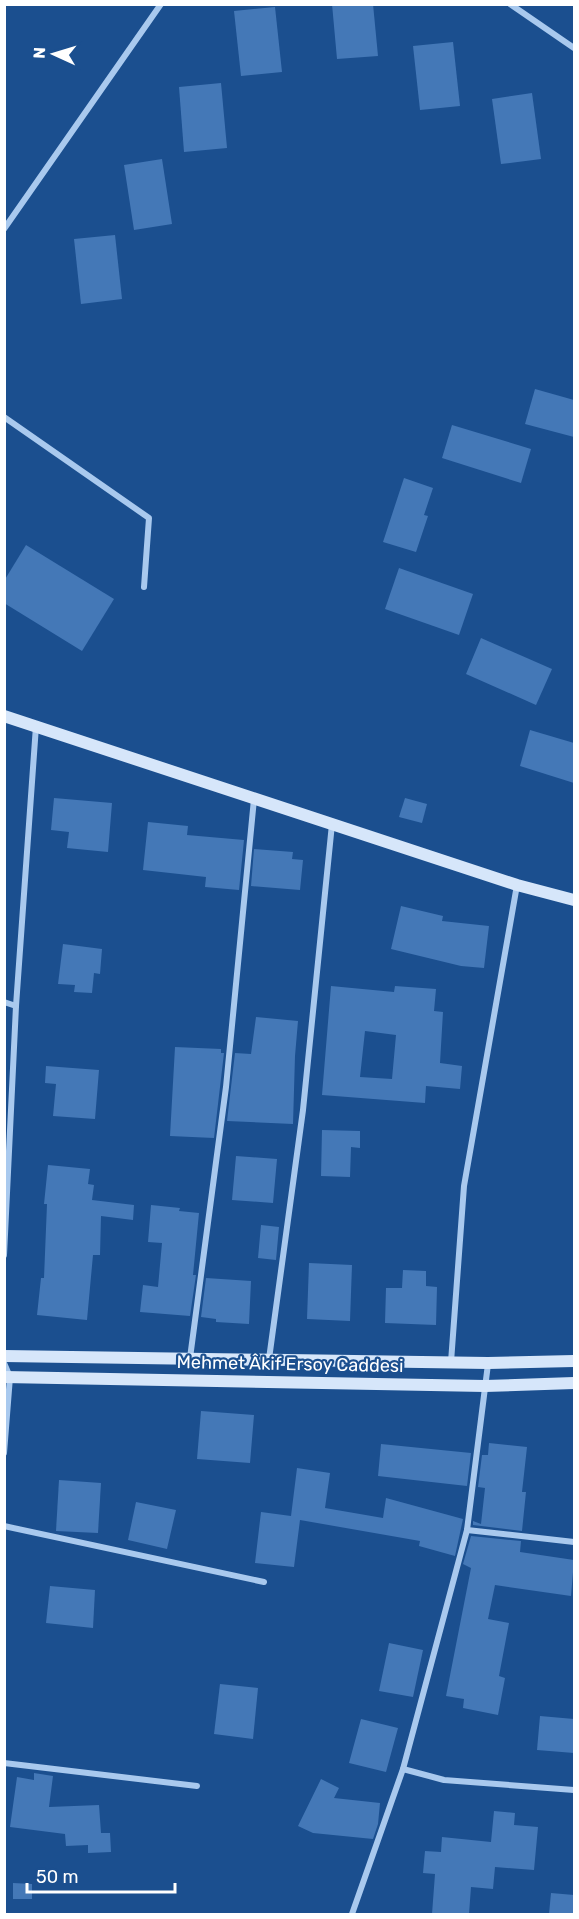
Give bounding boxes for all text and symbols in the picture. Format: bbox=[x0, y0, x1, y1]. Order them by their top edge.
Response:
north arrow bbox=[24, 24, 84, 84]
text: N bbox=[30, 47, 49, 59]
street label: Mehmet Âkif Ersoy Caddesi bbox=[176, 1351, 404, 1377]
scale bar bbox=[27, 1856, 176, 1894]
text: 50 m bbox=[36, 1866, 79, 1888]

